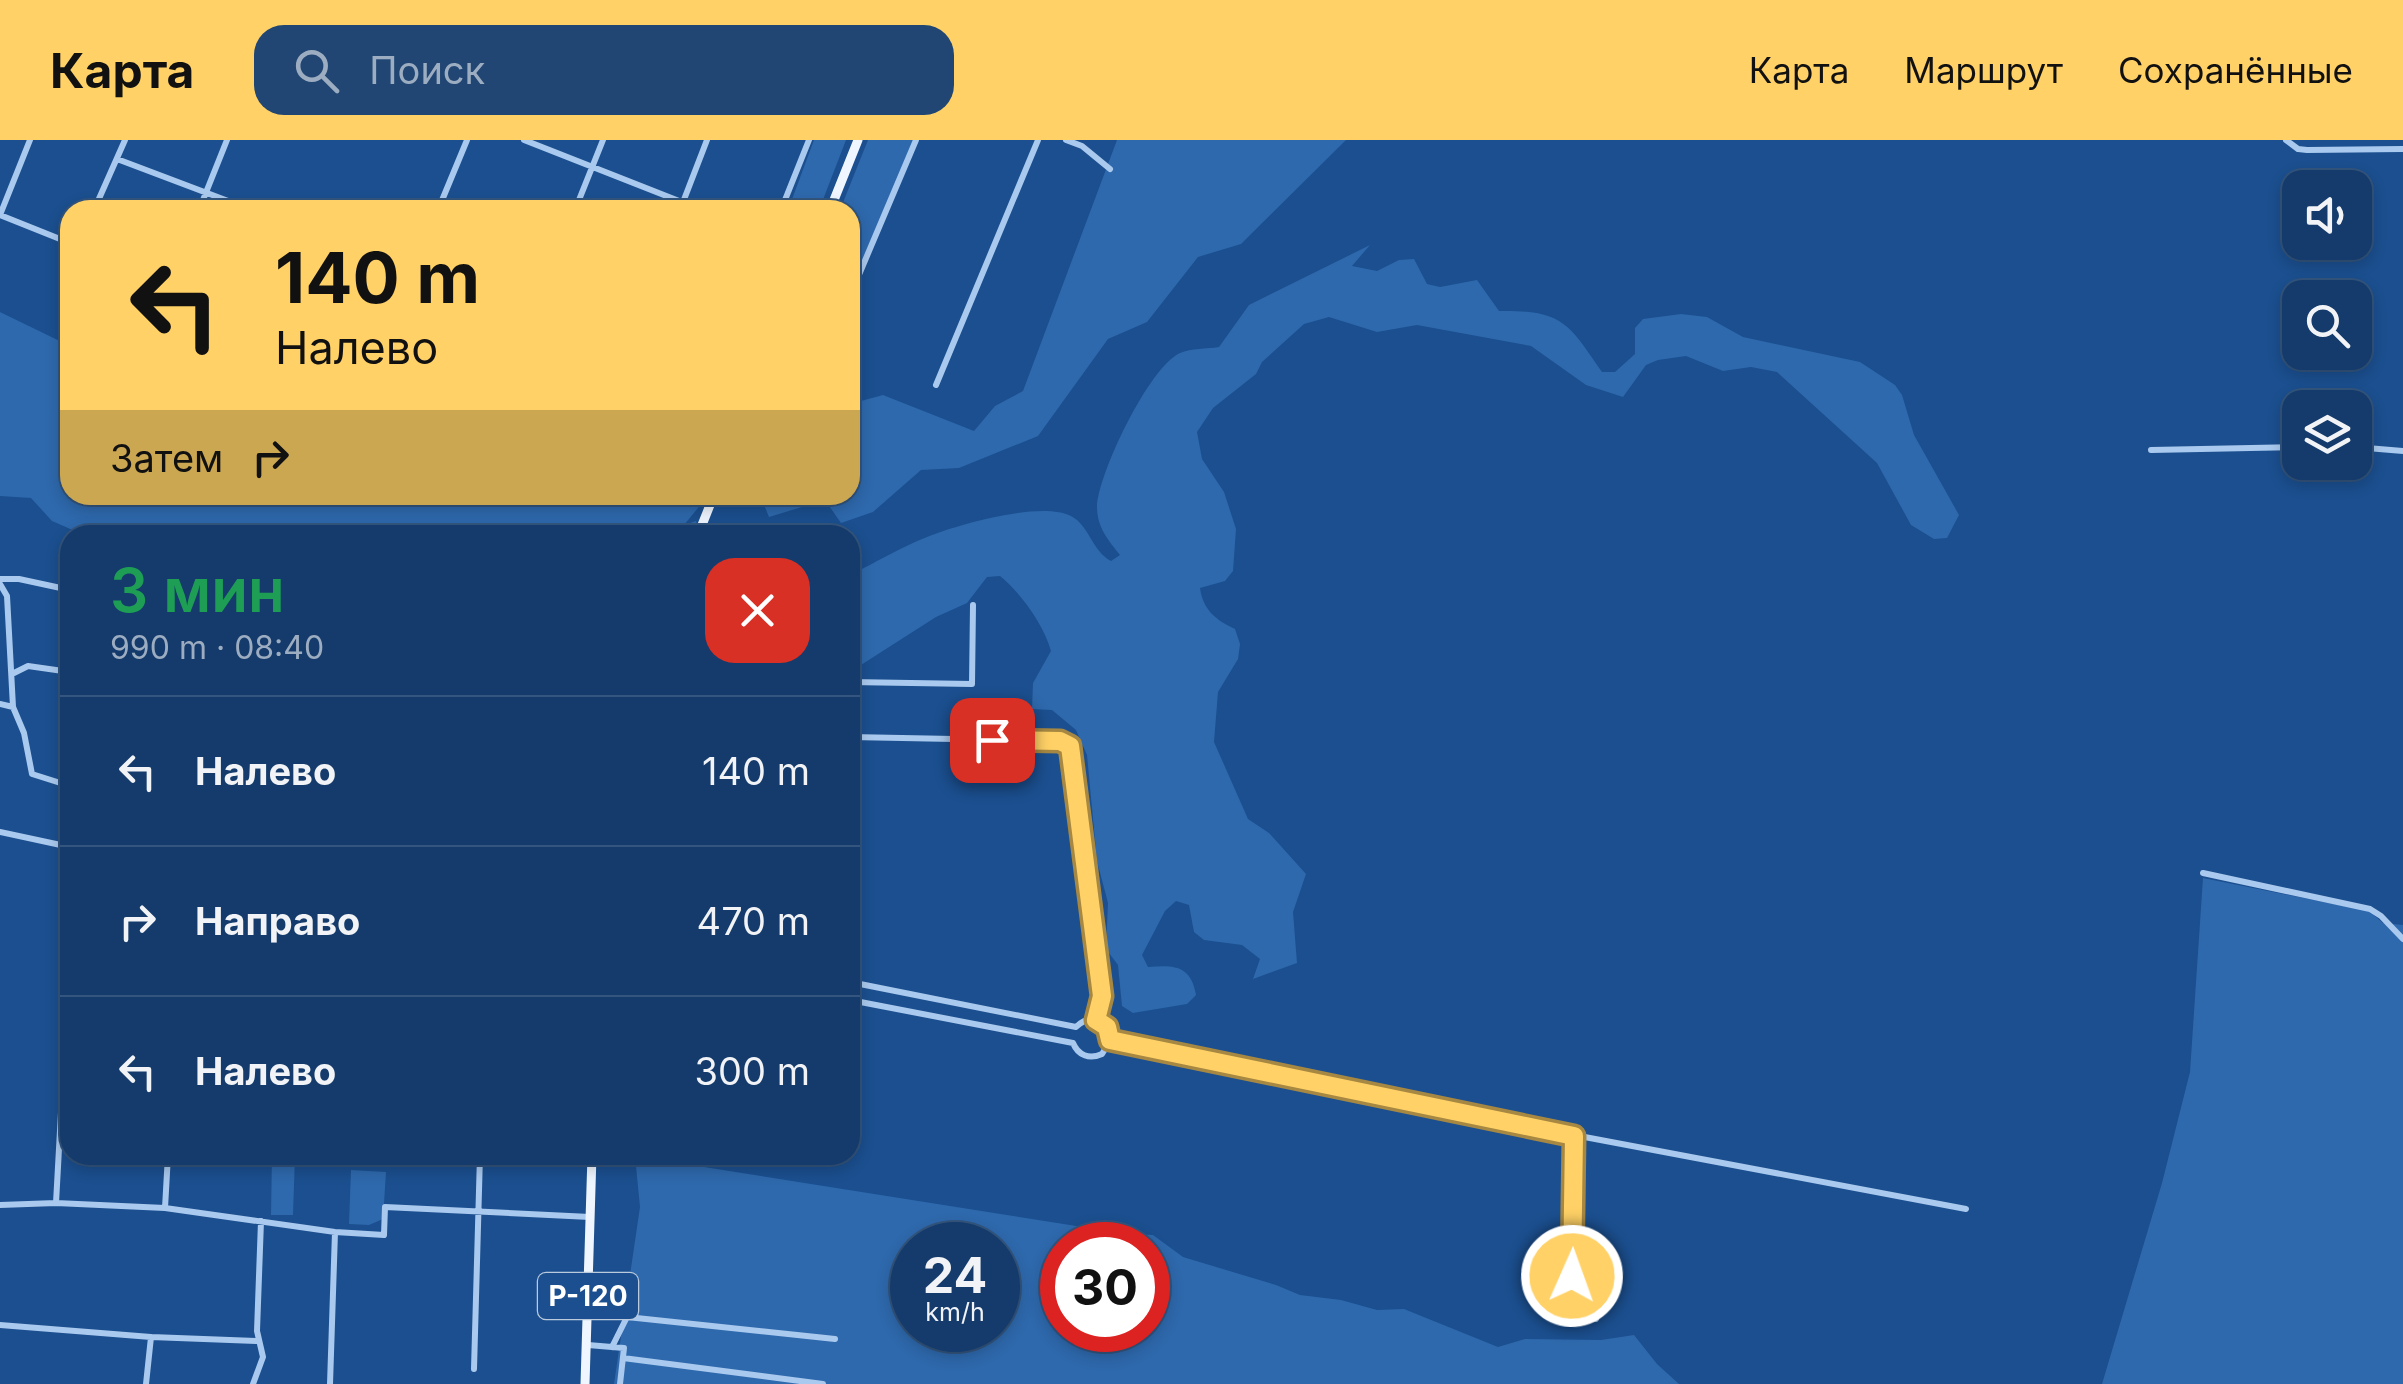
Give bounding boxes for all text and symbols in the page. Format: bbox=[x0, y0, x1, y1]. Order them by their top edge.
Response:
search box bbox=[254, 25, 954, 115]
text: Карта bbox=[50, 41, 194, 100]
icon: search bbox=[289, 43, 344, 98]
text: Поиск bbox=[369, 47, 485, 93]
text: Карта bbox=[1749, 49, 1849, 91]
text: Маршрут bbox=[1904, 49, 2063, 91]
text: Сохранённые bbox=[2118, 49, 2353, 91]
map controls bbox=[2282, 170, 2372, 480]
button: sound bbox=[2282, 170, 2372, 260]
text: 140 m bbox=[275, 235, 480, 320]
icon: left bbox=[110, 240, 240, 370]
button: search bbox=[2282, 280, 2372, 370]
text: Налево bbox=[275, 320, 438, 375]
button: layers bbox=[2282, 390, 2372, 480]
icon: right bbox=[243, 430, 298, 485]
text: Затем bbox=[110, 435, 223, 481]
text: 3 мин bbox=[110, 554, 285, 626]
button: close bbox=[705, 558, 810, 663]
text: 990 m · 08:40 bbox=[110, 628, 324, 667]
pin bbox=[950, 698, 1035, 783]
icon: arrive bbox=[965, 713, 1020, 768]
icon: left bbox=[110, 744, 165, 799]
text: Налево bbox=[195, 748, 336, 794]
text: 140 m bbox=[702, 748, 810, 794]
icon: right bbox=[110, 894, 165, 949]
text: Направо bbox=[195, 898, 360, 944]
text: 470 m bbox=[697, 898, 810, 944]
icon: left bbox=[110, 1044, 165, 1099]
text: Налево bbox=[195, 1048, 336, 1094]
text: 300 m bbox=[695, 1048, 810, 1094]
speed limit sign: 30 bbox=[1040, 1222, 1170, 1352]
position arrow bbox=[1520, 1224, 1624, 1328]
text: 24 bbox=[923, 1245, 987, 1305]
road number: Р-120 bbox=[538, 1273, 638, 1319]
text: km/h bbox=[925, 1297, 985, 1327]

